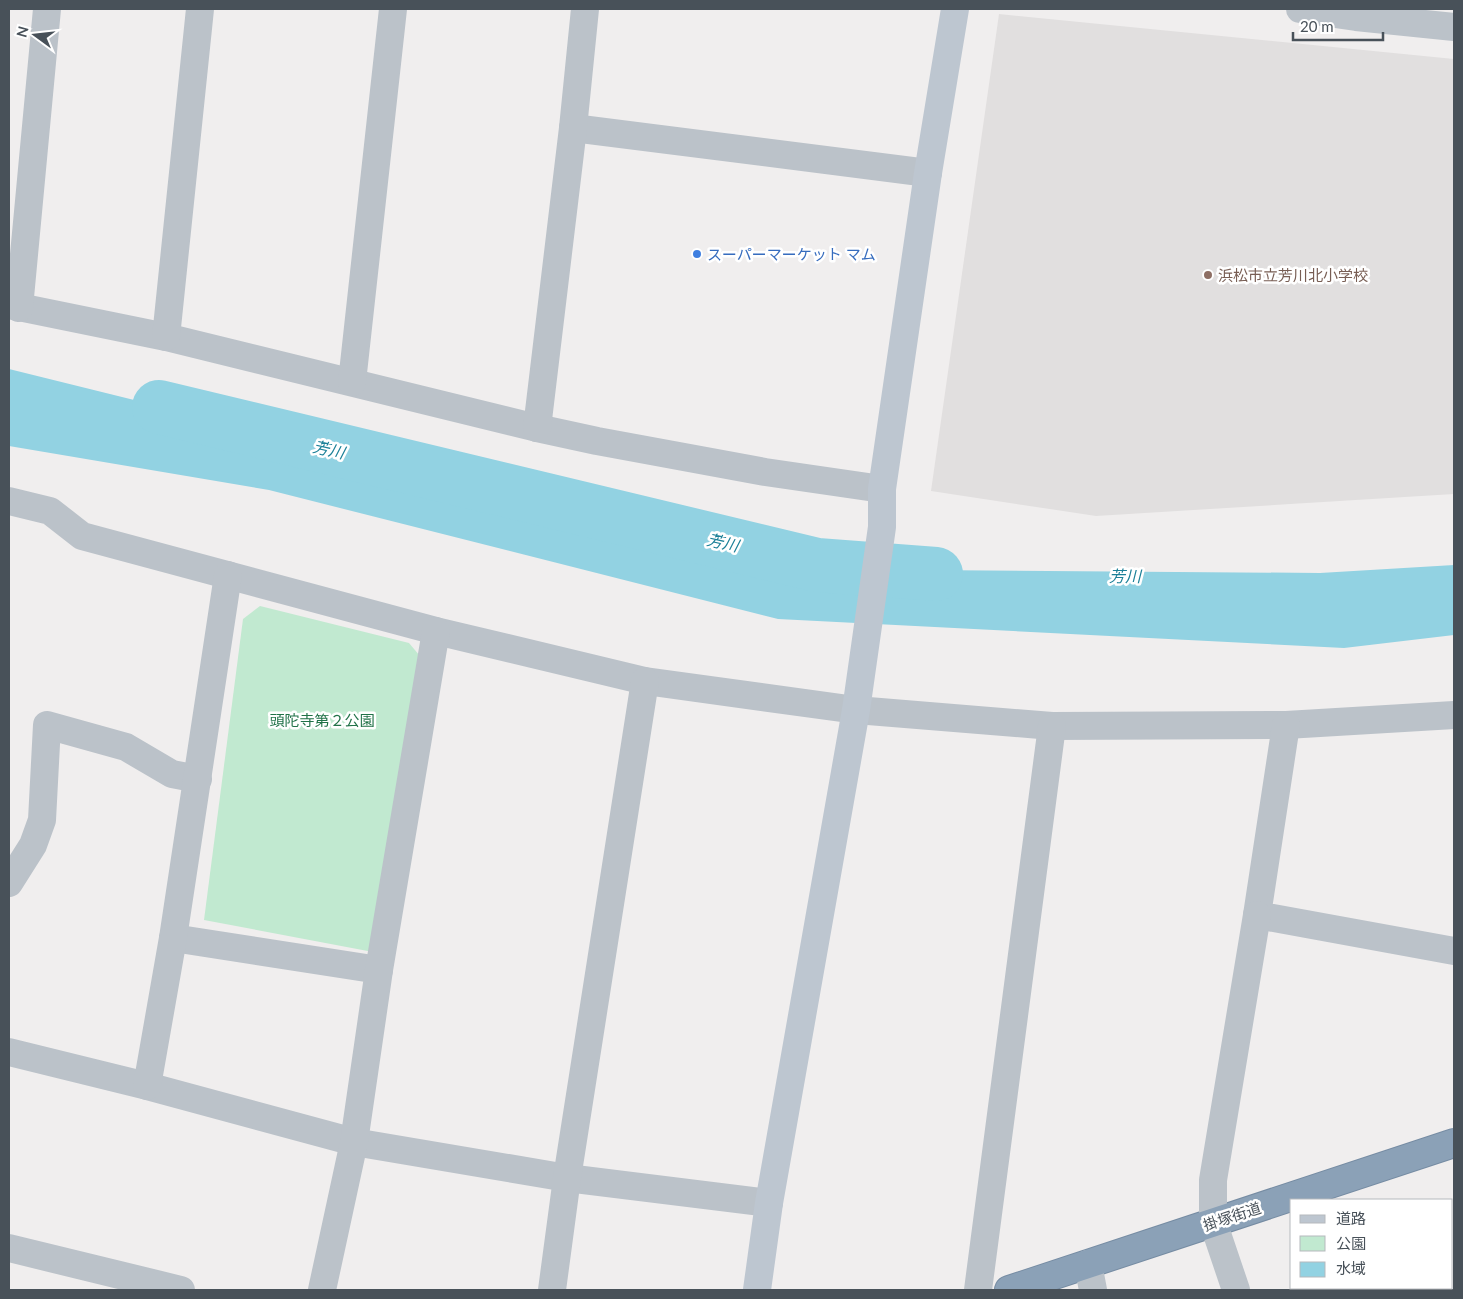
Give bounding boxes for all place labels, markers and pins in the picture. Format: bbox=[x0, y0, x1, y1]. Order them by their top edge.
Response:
place label: スーパーマーケット マム bbox=[707, 245, 876, 263]
marker: スーパーマーケット マム bbox=[691, 248, 703, 260]
place label: 浜松市立芳川北小学校 bbox=[1218, 266, 1368, 284]
marker: 浜松市立芳川北小学校 bbox=[1202, 269, 1214, 281]

